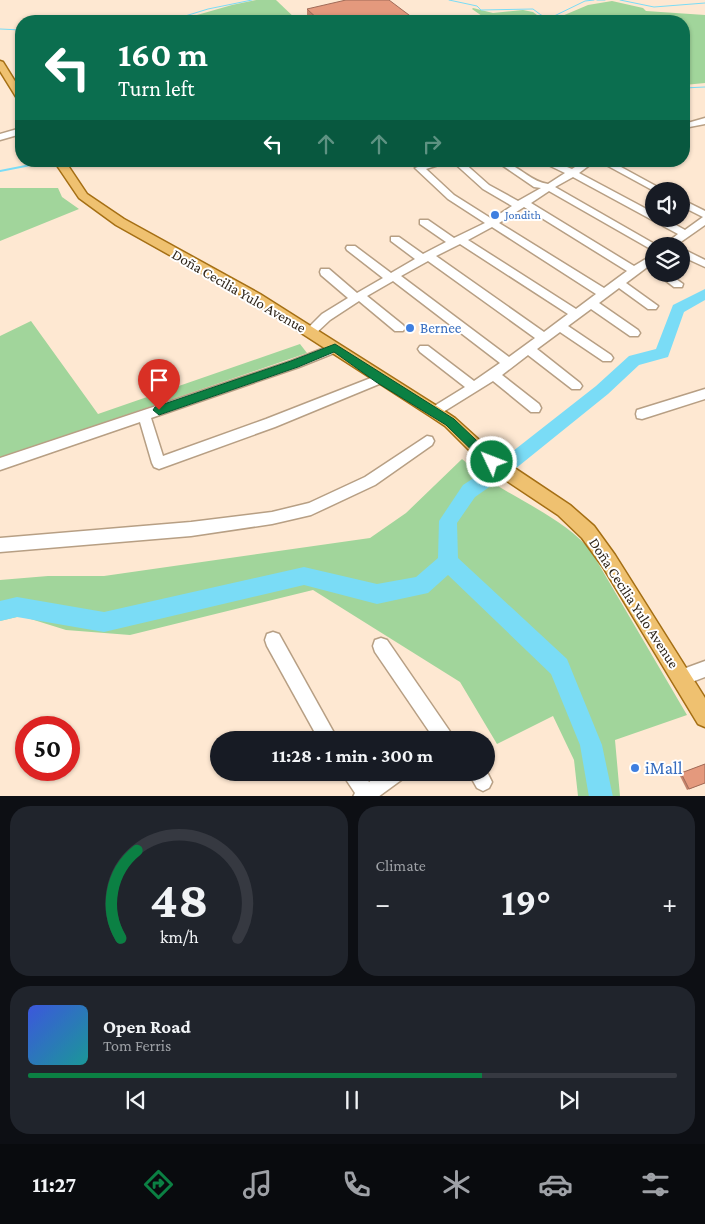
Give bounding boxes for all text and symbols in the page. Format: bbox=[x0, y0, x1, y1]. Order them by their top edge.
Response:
icon: left bbox=[35, 35, 100, 100]
text: 160 m bbox=[118, 35, 208, 74]
text: Turn left bbox=[118, 76, 195, 101]
icon: left bbox=[259, 130, 287, 158]
icon: ahead bbox=[312, 130, 340, 158]
icon: ahead bbox=[365, 130, 393, 158]
icon: right bbox=[418, 130, 446, 158]
map controls bbox=[645, 182, 690, 282]
button: sound bbox=[645, 182, 690, 227]
place label: Jondith bbox=[504, 208, 541, 222]
marker: Jondith bbox=[489, 209, 501, 221]
button: layers bbox=[645, 237, 690, 282]
street label: Doña Cecilia Yulo Avenue bbox=[169, 246, 309, 336]
place label: Bernee bbox=[420, 320, 462, 336]
marker: Bernee bbox=[404, 322, 416, 334]
pin bbox=[138, 359, 180, 410]
icon: arrive bbox=[145, 366, 173, 394]
position arrow bbox=[465, 435, 517, 487]
street label: Doña Cecilia Yulo Avenue bbox=[586, 535, 682, 671]
speed limit sign: 50 bbox=[15, 716, 80, 781]
text: 11:28 · 1 min · 300 m bbox=[272, 745, 433, 766]
place label: iMall bbox=[645, 758, 683, 778]
marker: iMall bbox=[629, 762, 641, 774]
text: Climate bbox=[376, 857, 426, 874]
text: 48 bbox=[150, 870, 208, 928]
text: 19° bbox=[501, 881, 551, 923]
text: − bbox=[376, 888, 390, 919]
text: + bbox=[662, 888, 677, 919]
text: km/h bbox=[159, 927, 198, 947]
text: Open Road bbox=[103, 1016, 191, 1037]
text: Tom Ferris bbox=[103, 1037, 171, 1054]
icon: previous bbox=[122, 1086, 150, 1114]
icon: pause bbox=[338, 1086, 366, 1114]
icon: next bbox=[555, 1086, 583, 1114]
icon: directions bbox=[141, 1167, 176, 1202]
icon: music bbox=[240, 1167, 275, 1202]
icon: phone bbox=[339, 1167, 374, 1202]
icon: climate bbox=[439, 1167, 474, 1202]
icon: car bbox=[538, 1167, 573, 1202]
icon: filters bbox=[638, 1167, 673, 1202]
text: 11:27 bbox=[32, 1172, 76, 1197]

